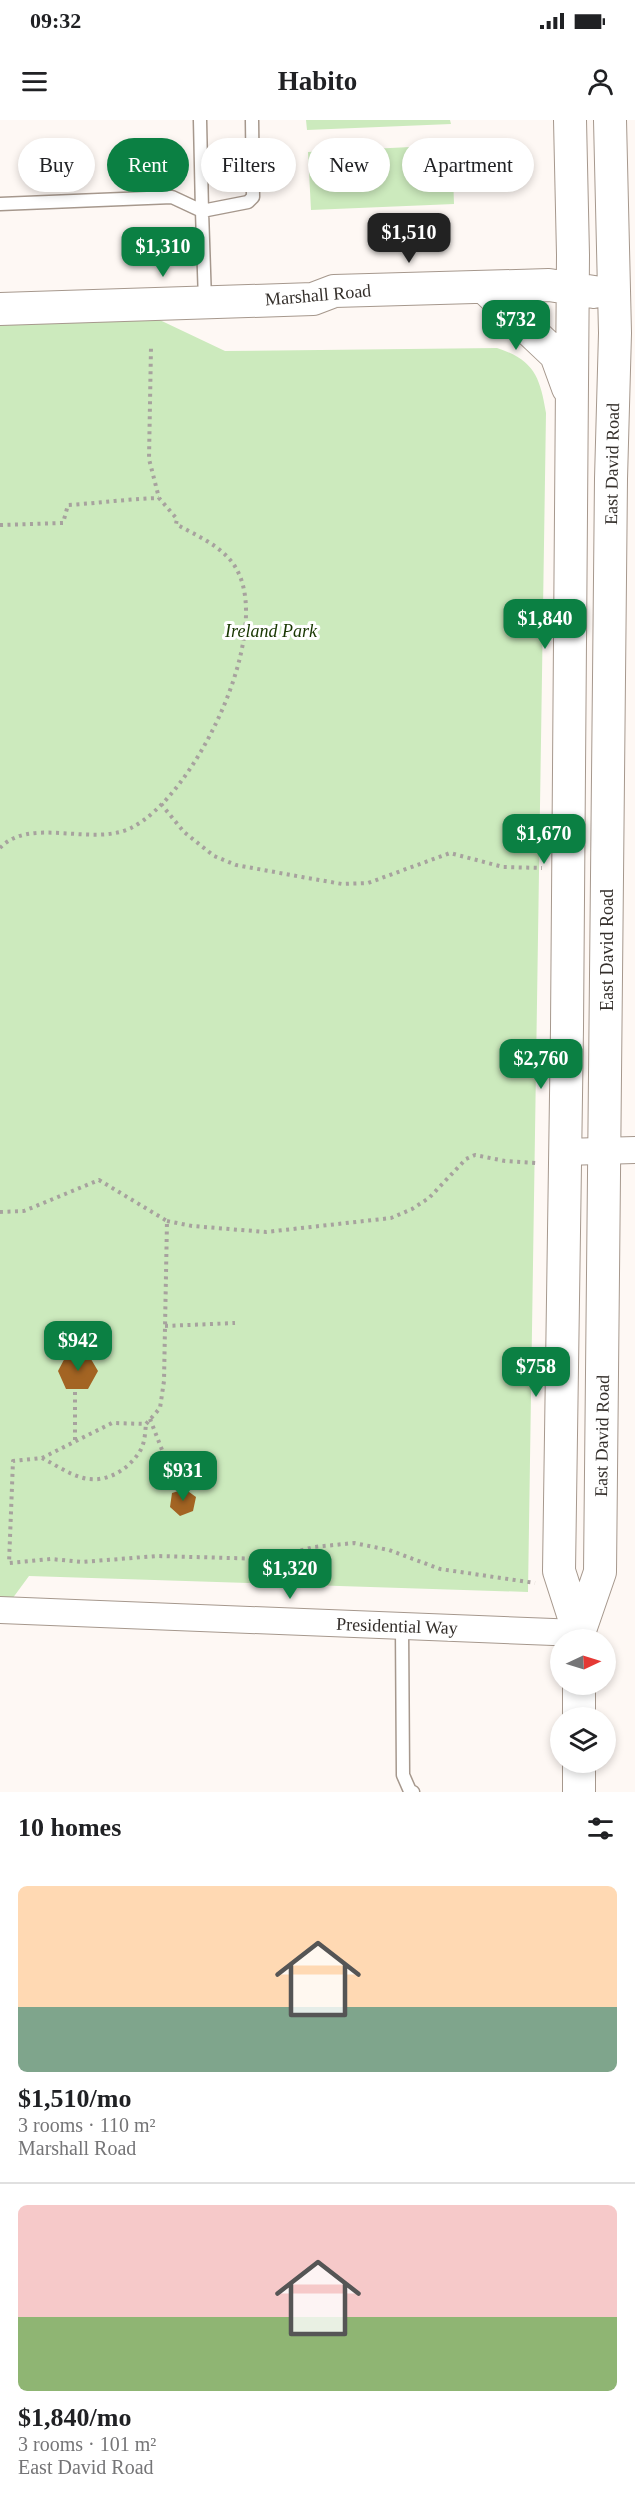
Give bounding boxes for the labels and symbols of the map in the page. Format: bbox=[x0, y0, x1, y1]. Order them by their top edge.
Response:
pin: $1,510 bbox=[360, 213, 458, 264]
pin: $1,310 bbox=[114, 227, 212, 278]
street label: Marshall Road bbox=[264, 280, 372, 310]
pin: $732 bbox=[480, 300, 552, 351]
street label: East David Road bbox=[601, 403, 623, 525]
pin: $1,840 bbox=[496, 599, 594, 650]
park label: Ireland Park bbox=[224, 621, 318, 641]
pin: $1,670 bbox=[495, 814, 593, 865]
street label: East David Road bbox=[597, 889, 617, 1011]
pin: $2,760 bbox=[492, 1039, 590, 1090]
pin: $942 bbox=[42, 1321, 114, 1372]
pin: $758 bbox=[500, 1347, 572, 1398]
street label: East David Road bbox=[591, 1375, 613, 1497]
pin: $931 bbox=[147, 1451, 219, 1502]
pin: $1,320 bbox=[241, 1549, 339, 1600]
street label: Presidential Way bbox=[336, 1614, 458, 1638]
north arrow bbox=[550, 1629, 616, 1695]

